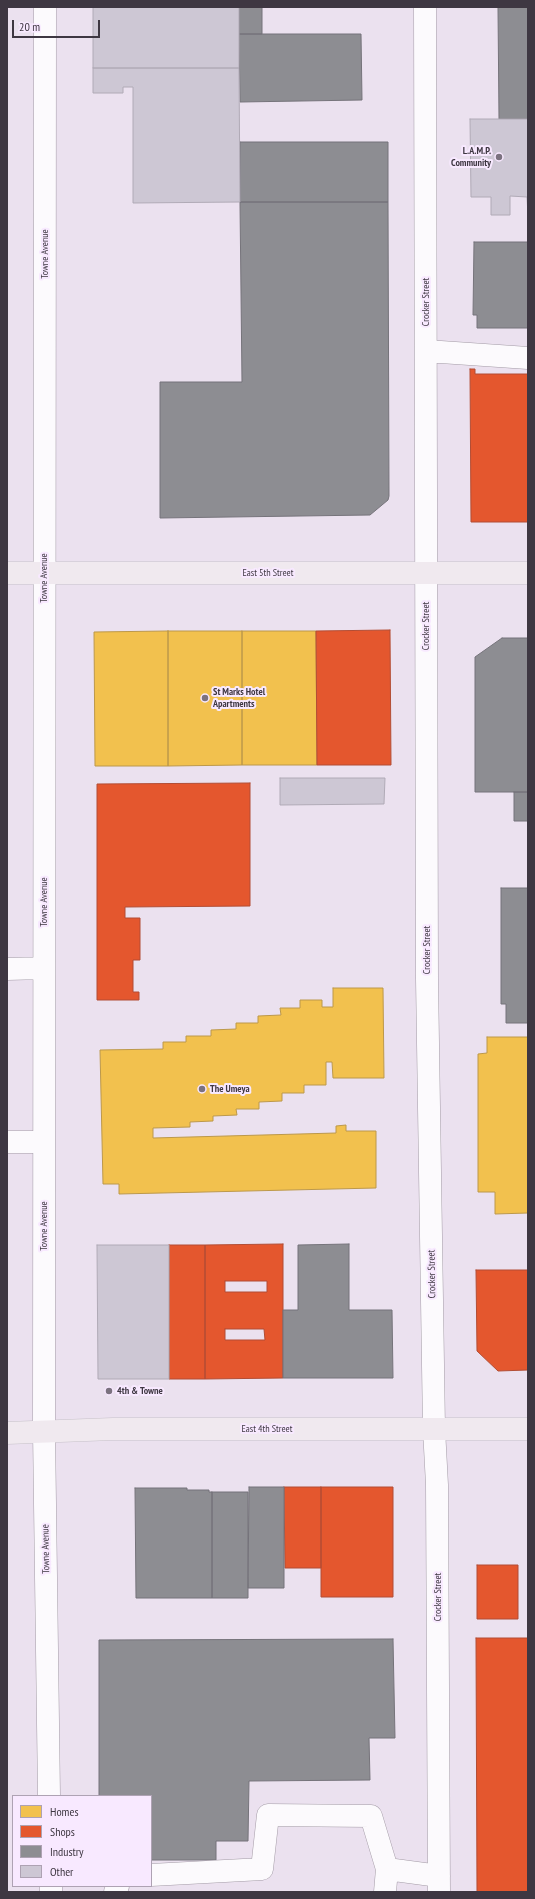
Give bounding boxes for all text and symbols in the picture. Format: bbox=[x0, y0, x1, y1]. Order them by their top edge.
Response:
scale bar bbox=[14, 12, 102, 38]
text: 20 m bbox=[19, 19, 40, 34]
place label: L.A.M.P. Community bbox=[451, 145, 491, 168]
marker: L.A.M.P. Community bbox=[494, 152, 504, 162]
street label: Towne Avenue bbox=[39, 229, 51, 279]
street label: Crocker Street bbox=[420, 278, 432, 326]
street label: Towne Avenue bbox=[38, 553, 50, 603]
street label: East 5th Street bbox=[242, 567, 294, 579]
street label: Crocker Street bbox=[420, 602, 432, 650]
place label: St Marks Hotel Apartments bbox=[213, 686, 265, 710]
marker: St Marks Hotel Apartments bbox=[200, 693, 210, 703]
street label: Towne Avenue bbox=[38, 877, 50, 927]
street label: Crocker Street bbox=[421, 926, 433, 974]
place label: The Umeya bbox=[210, 1083, 250, 1095]
marker: The Umeya bbox=[197, 1084, 207, 1094]
street label: Towne Avenue bbox=[38, 1201, 50, 1251]
street label: Crocker Street bbox=[426, 1250, 438, 1298]
place label: 4th & Towne bbox=[117, 1385, 163, 1397]
marker: 4th & Towne bbox=[104, 1386, 114, 1396]
street label: East 4th Street bbox=[241, 1423, 293, 1435]
street label: Towne Avenue bbox=[40, 1524, 52, 1574]
street label: Crocker Street bbox=[432, 1573, 444, 1621]
legend bbox=[12, 1795, 152, 1887]
text: Homes bbox=[50, 1804, 78, 1819]
text: Shops bbox=[50, 1824, 75, 1839]
text: Industry bbox=[50, 1844, 84, 1859]
text: Other bbox=[50, 1864, 73, 1879]

